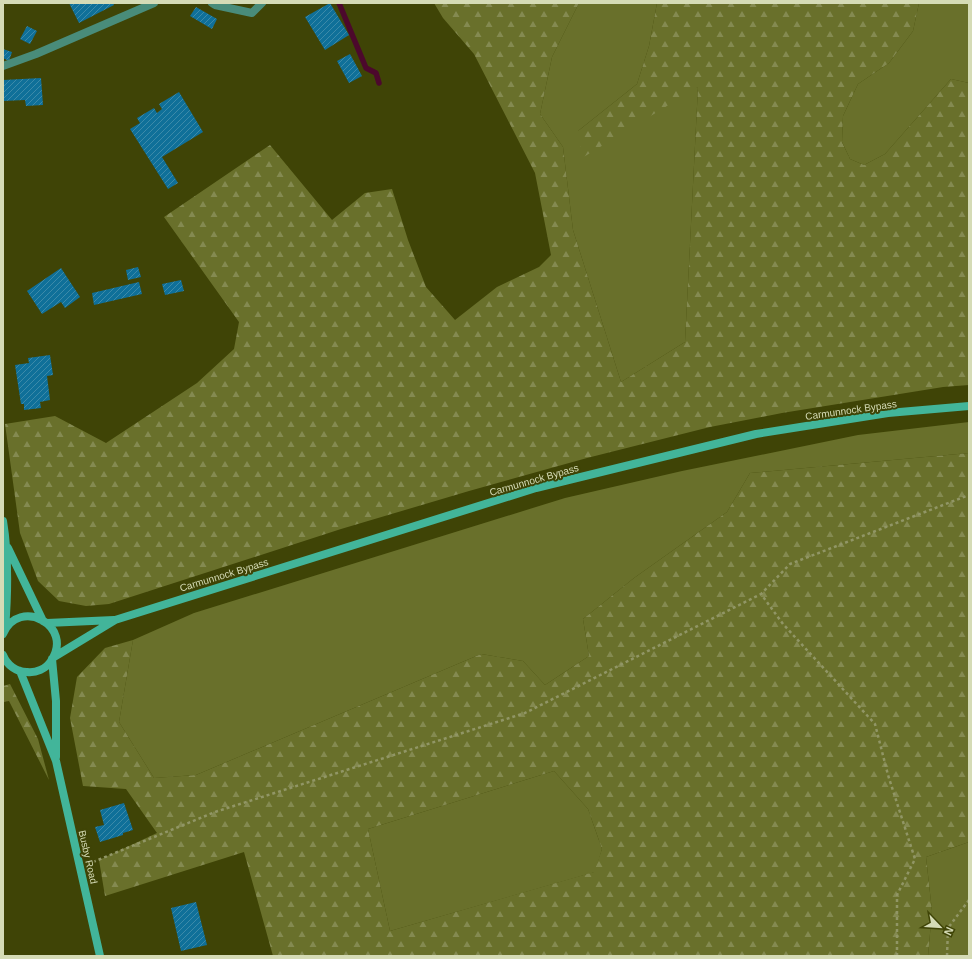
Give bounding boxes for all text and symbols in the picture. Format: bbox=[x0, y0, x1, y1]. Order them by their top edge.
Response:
street label: Carmunnock Bypass bbox=[805, 398, 897, 422]
street label: Carmunnock Bypass bbox=[488, 462, 580, 498]
street label: Carmunnock Bypass bbox=[178, 556, 270, 594]
street label: Busby Road bbox=[77, 829, 99, 885]
north arrow bbox=[920, 907, 960, 947]
text: N bbox=[942, 925, 956, 937]

